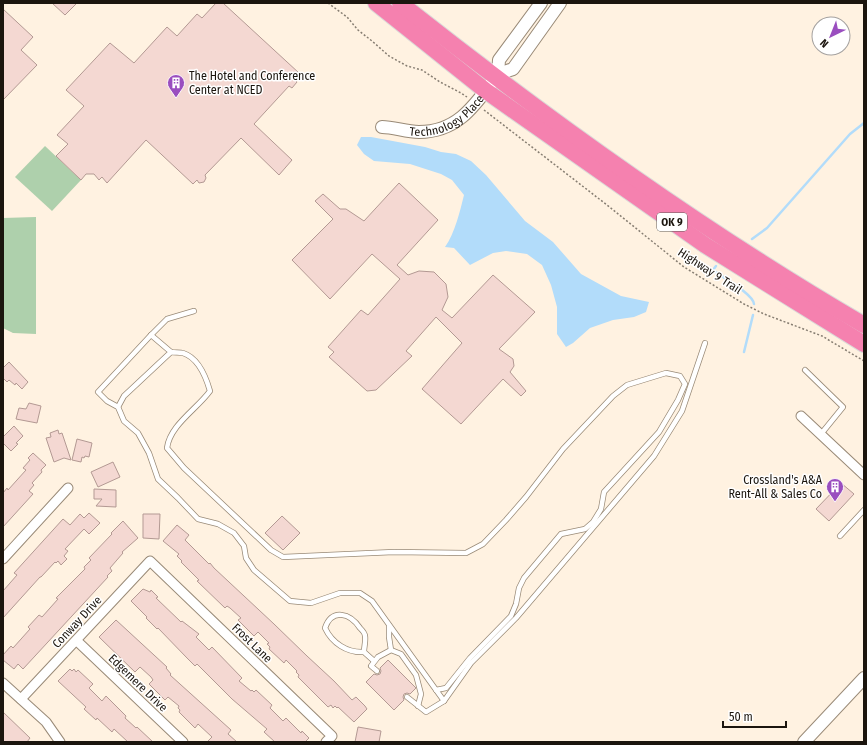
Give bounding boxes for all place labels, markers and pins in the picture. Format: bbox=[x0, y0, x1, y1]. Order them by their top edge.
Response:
place label: The Hotel and Conference Center at NCED bbox=[189, 69, 315, 97]
building icon: The Hotel and Conference Center at NCED bbox=[166, 73, 186, 98]
place label: Crossland's A&A Rent-All & Sales Co bbox=[729, 473, 823, 501]
building icon: Crossland's A&A Rent-All & Sales Co bbox=[825, 477, 845, 502]

